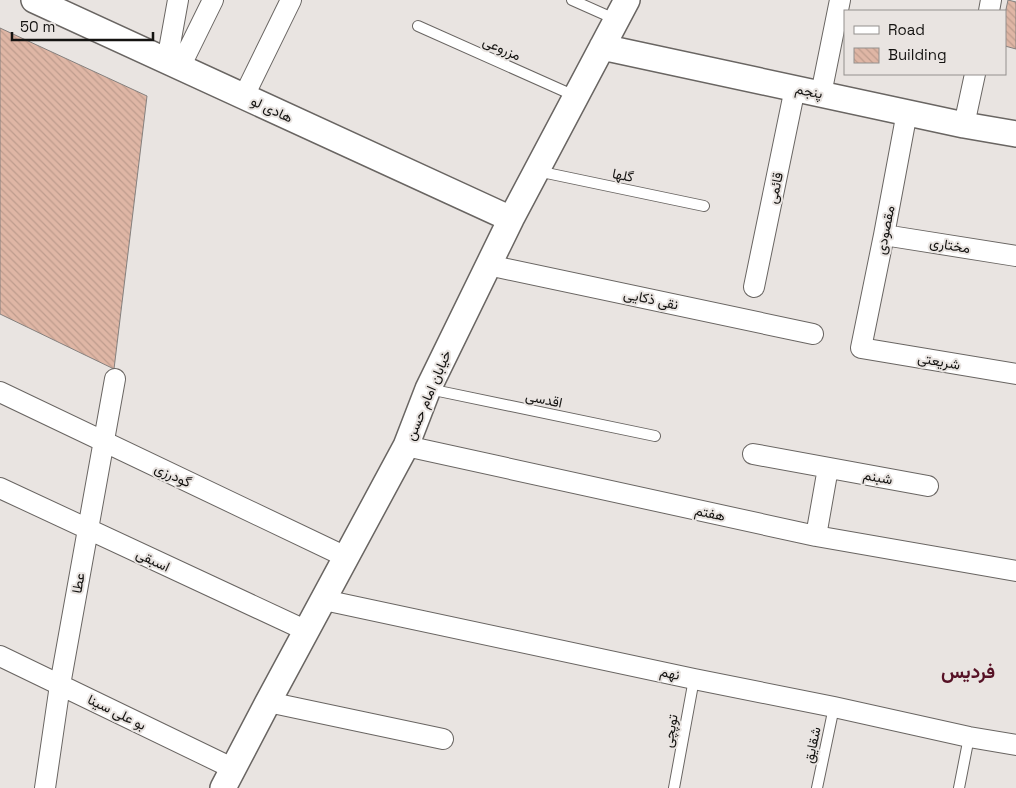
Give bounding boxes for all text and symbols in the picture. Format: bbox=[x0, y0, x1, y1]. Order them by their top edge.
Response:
scale bar bbox=[12, 10, 154, 42]
legend bbox=[844, 10, 1006, 75]
text: 50 m bbox=[20, 17, 55, 36]
text: Road bbox=[888, 20, 925, 39]
street label: مزروعی bbox=[480, 32, 524, 64]
text: Building bbox=[888, 45, 947, 64]
street label: پنجم bbox=[793, 79, 824, 104]
street label: هادی لو bbox=[248, 92, 296, 127]
street label: گلها bbox=[611, 164, 635, 186]
street label: قائمی bbox=[763, 171, 787, 205]
street label: مقصودی bbox=[871, 204, 899, 256]
street label: مختاری bbox=[928, 233, 972, 257]
street label: نقی ذکایی bbox=[622, 284, 680, 314]
street label: خیابان امام حسن bbox=[401, 347, 455, 443]
street label: شریعتی bbox=[916, 348, 962, 374]
street label: اقدسی bbox=[524, 386, 564, 412]
street label: گودرزی bbox=[152, 459, 194, 491]
street label: شبنم bbox=[862, 466, 894, 488]
street label: هفتم bbox=[693, 501, 727, 525]
street label: اسبقی bbox=[133, 544, 173, 576]
street label: عطا bbox=[67, 571, 89, 595]
district label: فردیس bbox=[941, 659, 995, 684]
street label: نهم bbox=[658, 662, 682, 684]
street label: بو علی سینا bbox=[85, 690, 149, 734]
street label: توپچی bbox=[658, 713, 683, 749]
street label: شقایق bbox=[799, 725, 825, 765]

